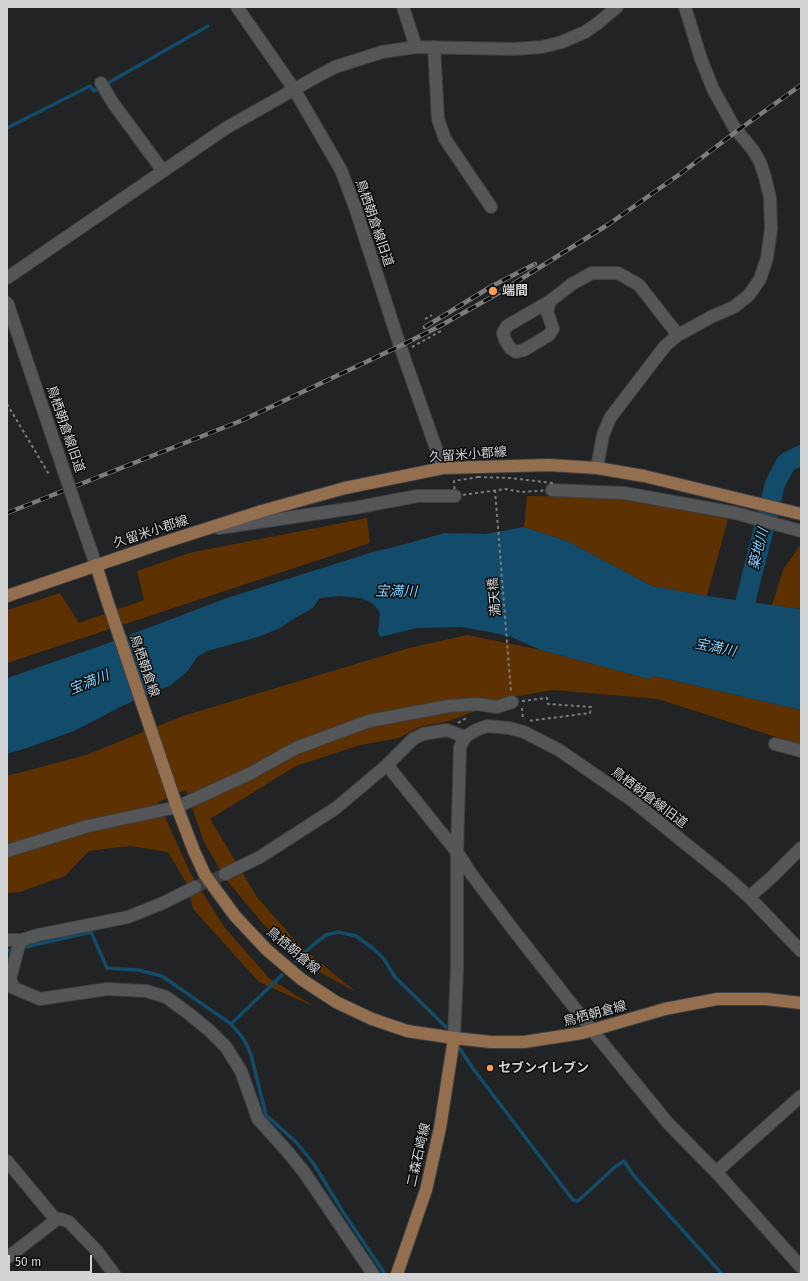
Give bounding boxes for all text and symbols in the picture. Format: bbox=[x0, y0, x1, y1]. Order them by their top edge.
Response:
street label: 鳥栖朝倉線旧道 bbox=[352, 177, 396, 269]
place label: 端間 bbox=[502, 283, 528, 299]
marker: 端間 bbox=[487, 285, 499, 297]
street label: 鳥栖朝倉線旧道 bbox=[43, 383, 87, 475]
street label: 久留米小郡線 bbox=[429, 444, 507, 466]
street label: 久留米小郡線 bbox=[111, 513, 191, 551]
water label: 築地川 bbox=[746, 527, 772, 571]
street label: 満天橋 bbox=[486, 577, 504, 617]
water label: 宝満川 bbox=[375, 583, 417, 601]
street label: 鳥栖朝倉線 bbox=[126, 633, 162, 699]
water label: 宝満川 bbox=[693, 635, 737, 661]
water label: 宝満川 bbox=[66, 667, 112, 699]
street label: 鳥栖朝倉線旧道 bbox=[608, 764, 690, 832]
street label: 鳥栖朝倉線 bbox=[263, 924, 323, 978]
street label: 鳥栖朝倉線 bbox=[562, 998, 628, 1030]
place label: セブンイレブン bbox=[498, 1060, 589, 1076]
marker: セブンイレブン bbox=[485, 1063, 495, 1073]
street label: 二森石崎線 bbox=[404, 1122, 434, 1188]
scale bar bbox=[10, 1247, 94, 1273]
text: 50 m bbox=[15, 1255, 41, 1269]

